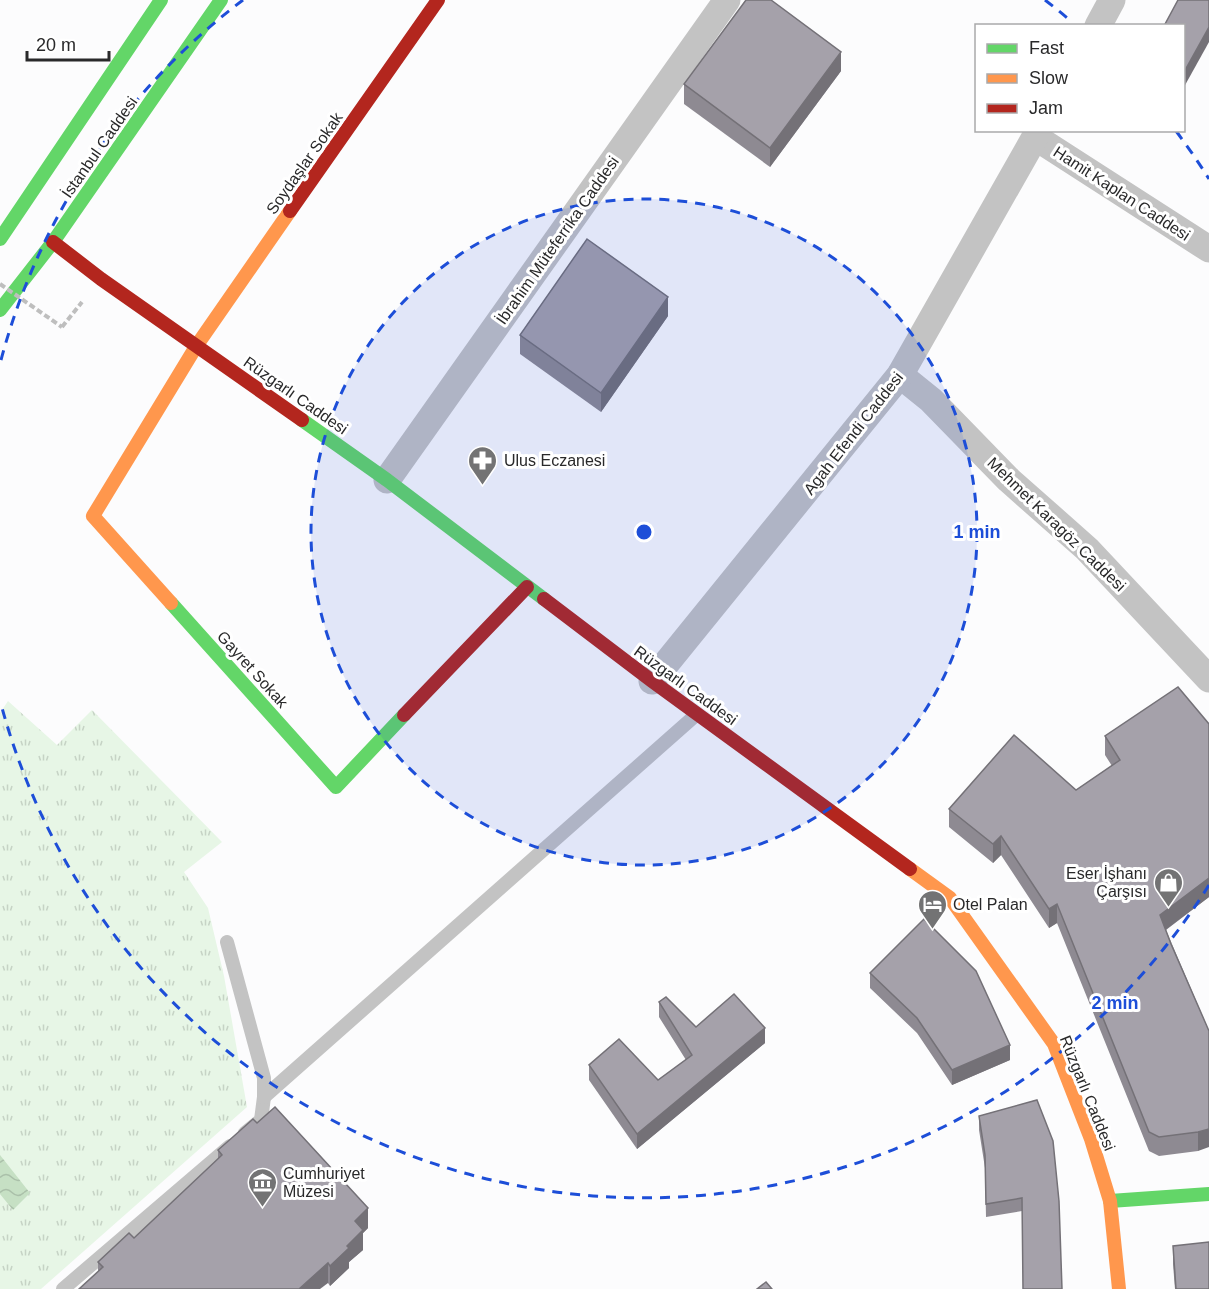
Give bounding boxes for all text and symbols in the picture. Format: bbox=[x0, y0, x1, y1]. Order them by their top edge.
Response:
scale bar bbox=[27, 24, 110, 62]
legend bbox=[975, 24, 1185, 132]
text: 20 m bbox=[36, 35, 76, 55]
text: Fast bbox=[1029, 38, 1064, 58]
text: Slow bbox=[1029, 68, 1069, 88]
street label: İstanbul Caddesi bbox=[57, 93, 141, 201]
text: Jam bbox=[1029, 98, 1063, 118]
street label: Soydaşlar Sokak bbox=[263, 108, 346, 217]
street label: Hamit Kaplan Caddesi bbox=[1050, 143, 1193, 244]
street label: İbrahim Müteferrika Caddesi bbox=[492, 153, 622, 327]
street label: Rüzgarlı Caddesi bbox=[241, 353, 351, 438]
street label: Agah Efendi Caddesi bbox=[800, 369, 906, 498]
pharmacy icon: Ulus Eczanesi bbox=[467, 444, 499, 486]
place label: Ulus Eczanesi bbox=[504, 452, 605, 469]
street label: Mehmet Karagöz Caddesi bbox=[984, 454, 1129, 595]
centre of rings bbox=[634, 522, 654, 542]
text: 1 min bbox=[953, 522, 1001, 542]
street label: Gayret Sokak bbox=[214, 628, 292, 712]
street label: Rüzgarlı Caddesi bbox=[631, 642, 740, 728]
place label: Eser İşhanı Çarşısı bbox=[1066, 864, 1147, 900]
shop icon: Eser İşhanı Çarşısı bbox=[1152, 866, 1184, 908]
hotel icon: Otel Palan bbox=[916, 888, 948, 930]
place label: Otel Palan bbox=[953, 896, 1028, 913]
text: 2 min bbox=[1091, 993, 1139, 1013]
street label: Rüzgarlı Caddesi bbox=[1057, 1033, 1118, 1153]
place label: Cumhuriyet Müzesi bbox=[283, 1165, 365, 1200]
museum icon: Cumhuriyet Müzesi bbox=[246, 1166, 278, 1208]

